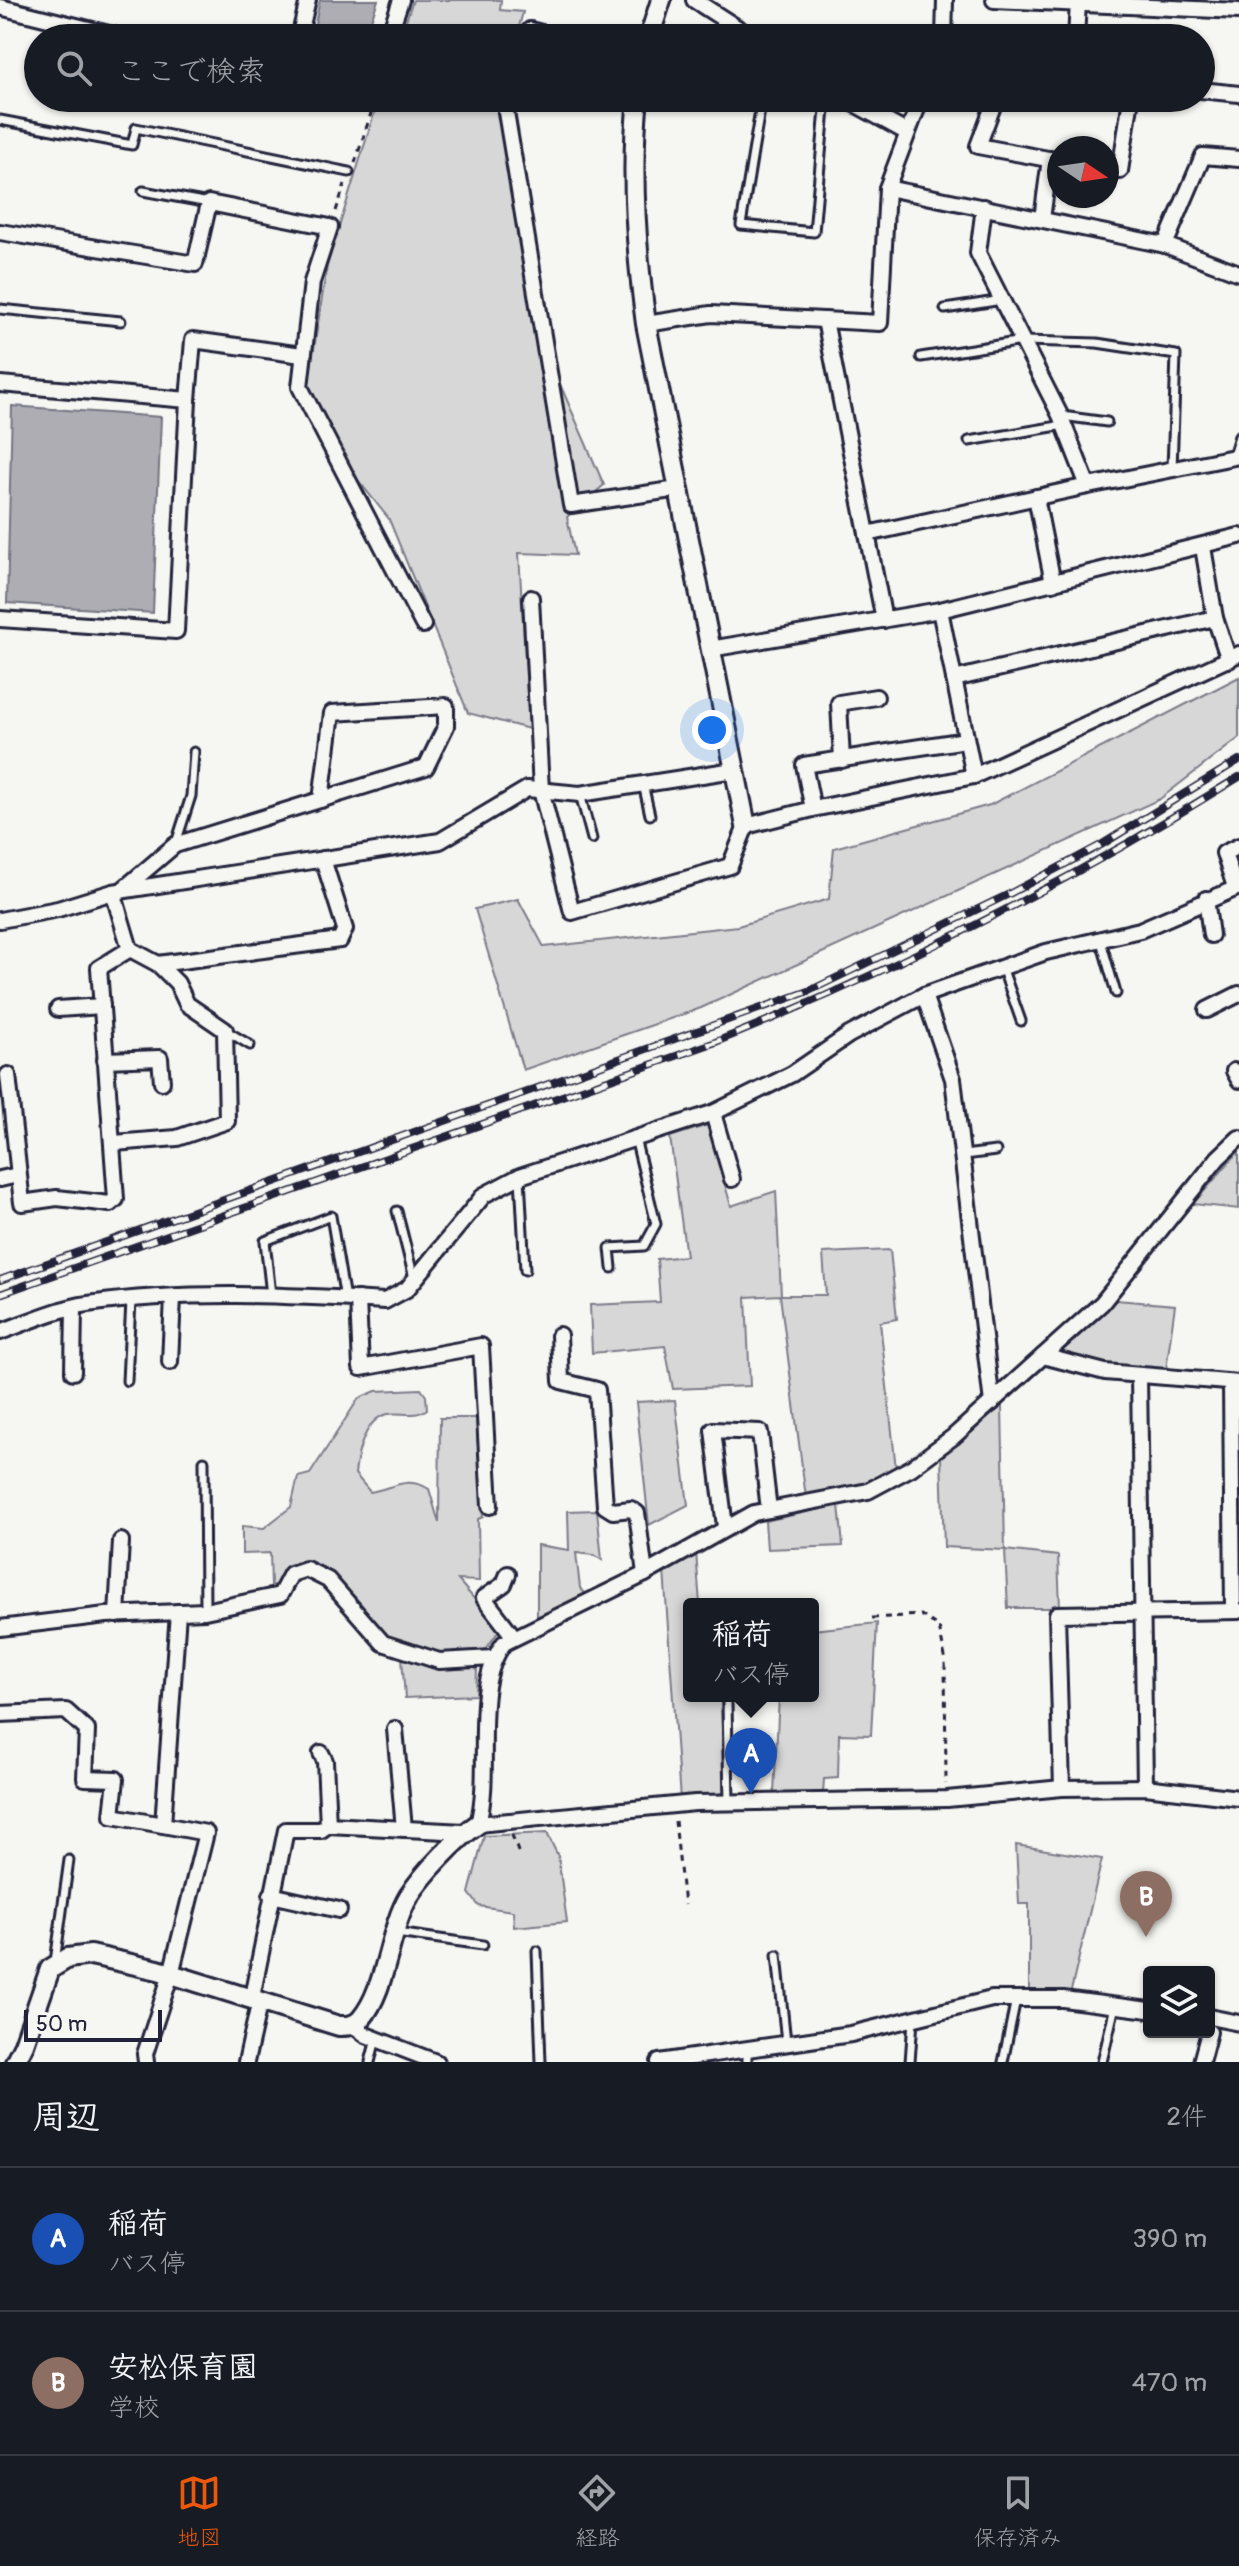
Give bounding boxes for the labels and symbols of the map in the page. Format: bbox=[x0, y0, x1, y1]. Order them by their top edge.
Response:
north arrow bbox=[1047, 136, 1119, 208]
your location bbox=[692, 710, 732, 750]
pin: A bbox=[725, 1728, 777, 1794]
pin: B bbox=[1120, 1871, 1172, 1937]
scale bar bbox=[24, 2006, 162, 2042]

